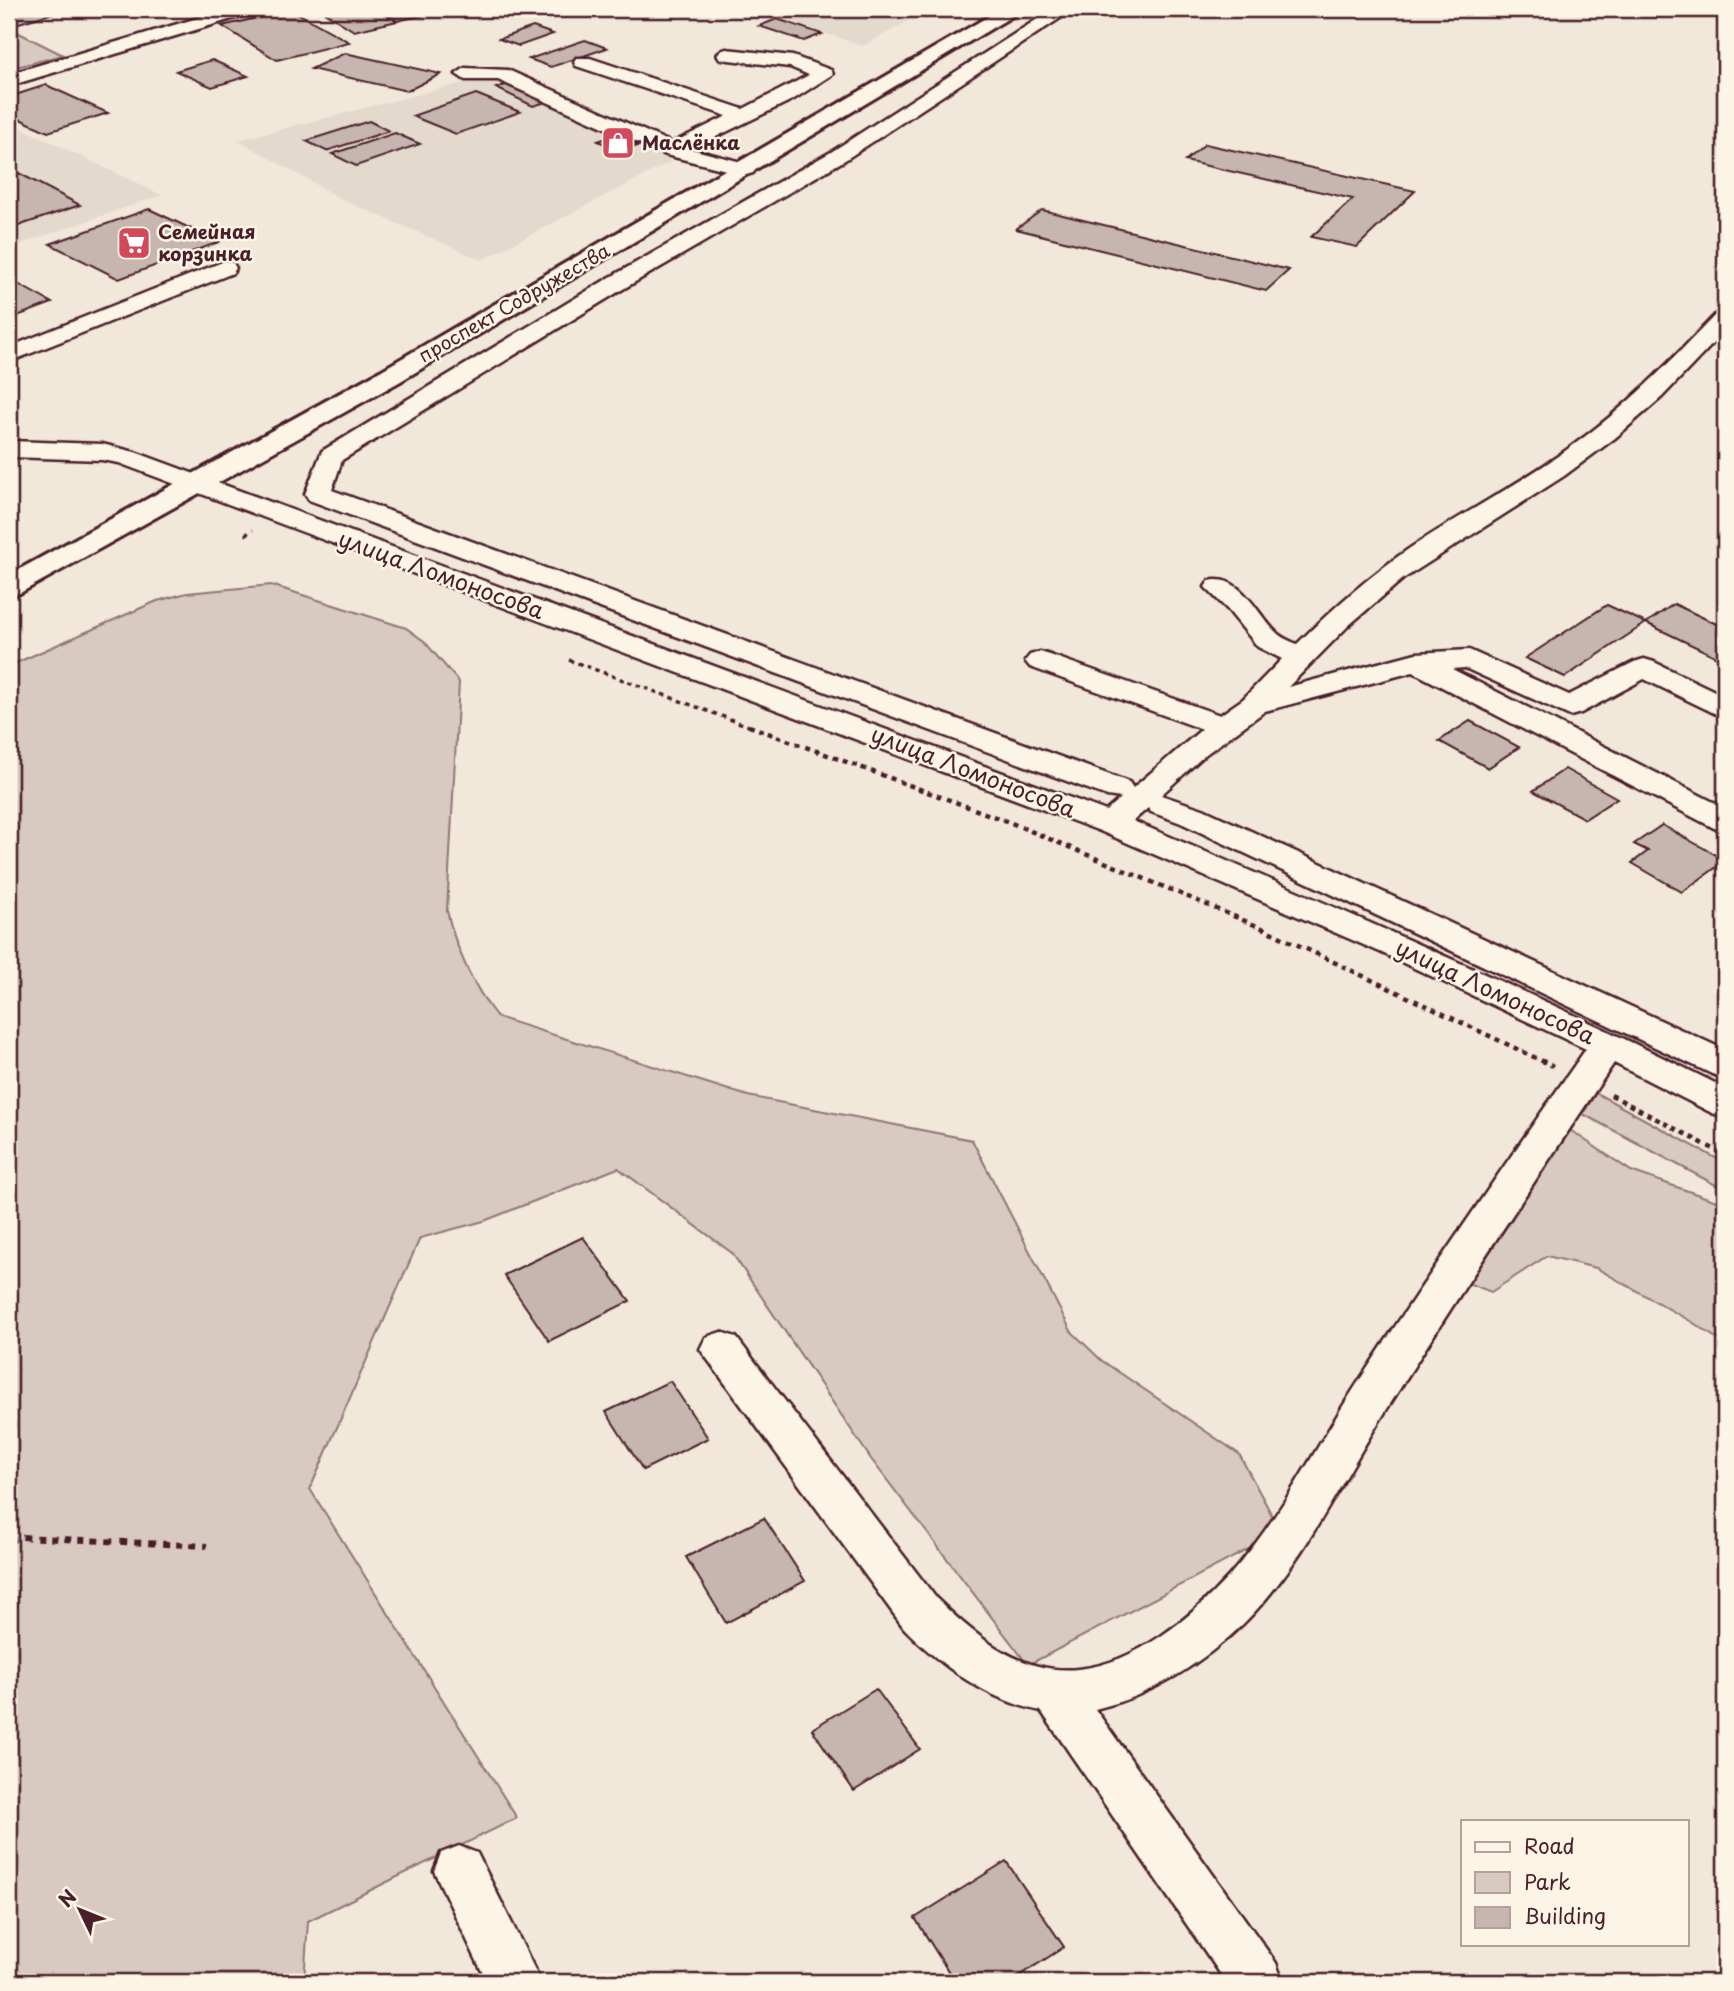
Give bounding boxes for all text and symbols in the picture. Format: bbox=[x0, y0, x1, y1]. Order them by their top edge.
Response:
shop icon: Маслёнка bbox=[599, 124, 637, 162]
place label: Маслёнка bbox=[642, 128, 740, 156]
place label: Семейная корзинка bbox=[158, 217, 256, 267]
supermarket icon: Семейная корзинка bbox=[115, 224, 153, 262]
street label: проспект Содружества bbox=[413, 236, 614, 368]
street label: улица Ломоносова bbox=[334, 520, 550, 627]
street label: улица Ломоносова bbox=[866, 715, 1082, 826]
street label: улица Ломоносова bbox=[1390, 929, 1602, 1053]
legend bbox=[1461, 1820, 1688, 1946]
text: Road bbox=[1524, 1829, 1575, 1861]
text: Park bbox=[1524, 1865, 1571, 1897]
north arrow bbox=[46, 1876, 116, 1946]
text: N bbox=[51, 1883, 82, 1913]
text: Building bbox=[1524, 1899, 1606, 1931]

